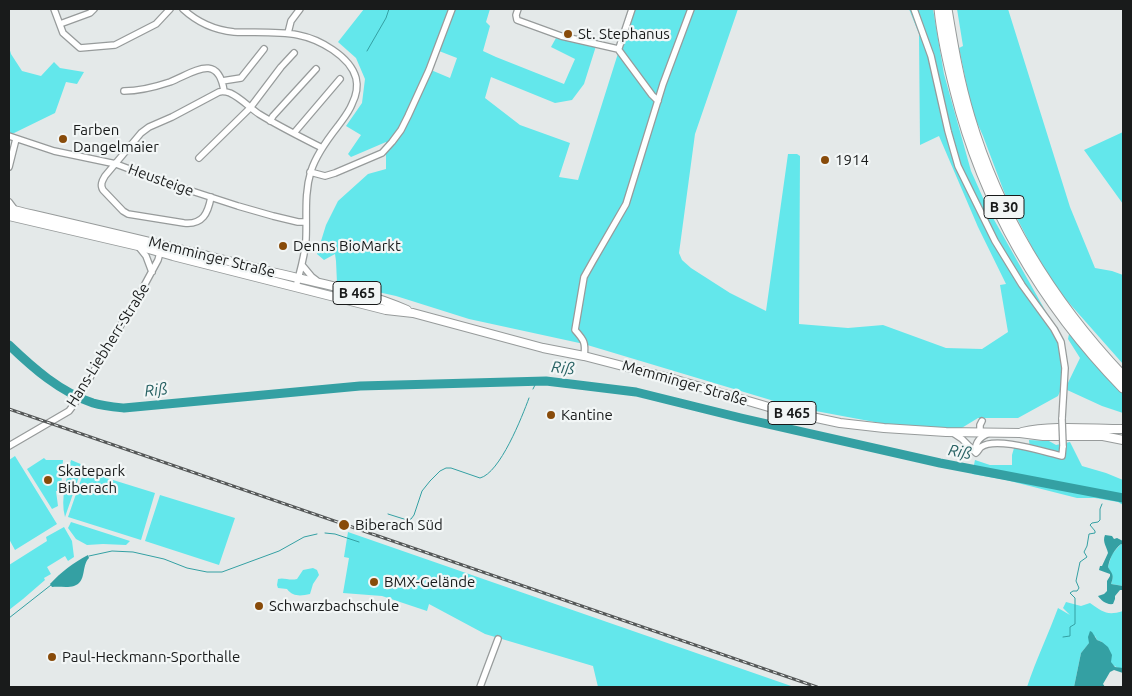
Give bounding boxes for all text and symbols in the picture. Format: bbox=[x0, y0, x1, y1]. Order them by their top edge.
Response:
place label: St. Stephanus bbox=[578, 25, 670, 43]
marker: St. Stephanus bbox=[562, 28, 574, 40]
place label: Farben Dangelmaier bbox=[73, 121, 159, 156]
marker: Farben Dangelmaier bbox=[57, 133, 69, 145]
place label: 1914 bbox=[835, 151, 869, 169]
marker: 1914 bbox=[819, 154, 831, 166]
street label: Heusteige bbox=[126, 160, 196, 200]
road number: B 30 bbox=[984, 196, 1024, 218]
street label: Memminger Straße bbox=[147, 233, 277, 281]
place label: Denns BioMarkt bbox=[293, 237, 401, 255]
marker: Denns BioMarkt bbox=[277, 240, 289, 252]
street label: Hans-Liebherr-Straße bbox=[63, 280, 153, 410]
road number: B 465 bbox=[333, 282, 381, 304]
street label: Memminger Straße bbox=[620, 356, 750, 410]
water label: Riß bbox=[550, 357, 576, 379]
water label: Riß bbox=[143, 379, 169, 401]
road number: B 465 bbox=[768, 402, 816, 424]
place label: Kantine bbox=[561, 406, 613, 424]
marker: Kantine bbox=[545, 409, 557, 421]
water label: Riß bbox=[947, 440, 973, 464]
place label: Skatepark Biberach bbox=[58, 462, 125, 497]
marker: Skatepark Biberach bbox=[42, 474, 54, 486]
place label: Biberach Süd bbox=[355, 516, 443, 534]
marker: Biberach Süd bbox=[337, 518, 351, 532]
place label: BMX-Gelände bbox=[384, 573, 475, 591]
marker: BMX-Gelände bbox=[368, 576, 380, 588]
place label: Schwarzbachschule bbox=[269, 597, 399, 615]
marker: Schwarzbachschule bbox=[253, 600, 265, 612]
place label: Paul-Heckmann-Sporthalle bbox=[62, 648, 240, 666]
marker: Paul-Heckmann-Sporthalle bbox=[46, 651, 58, 663]

